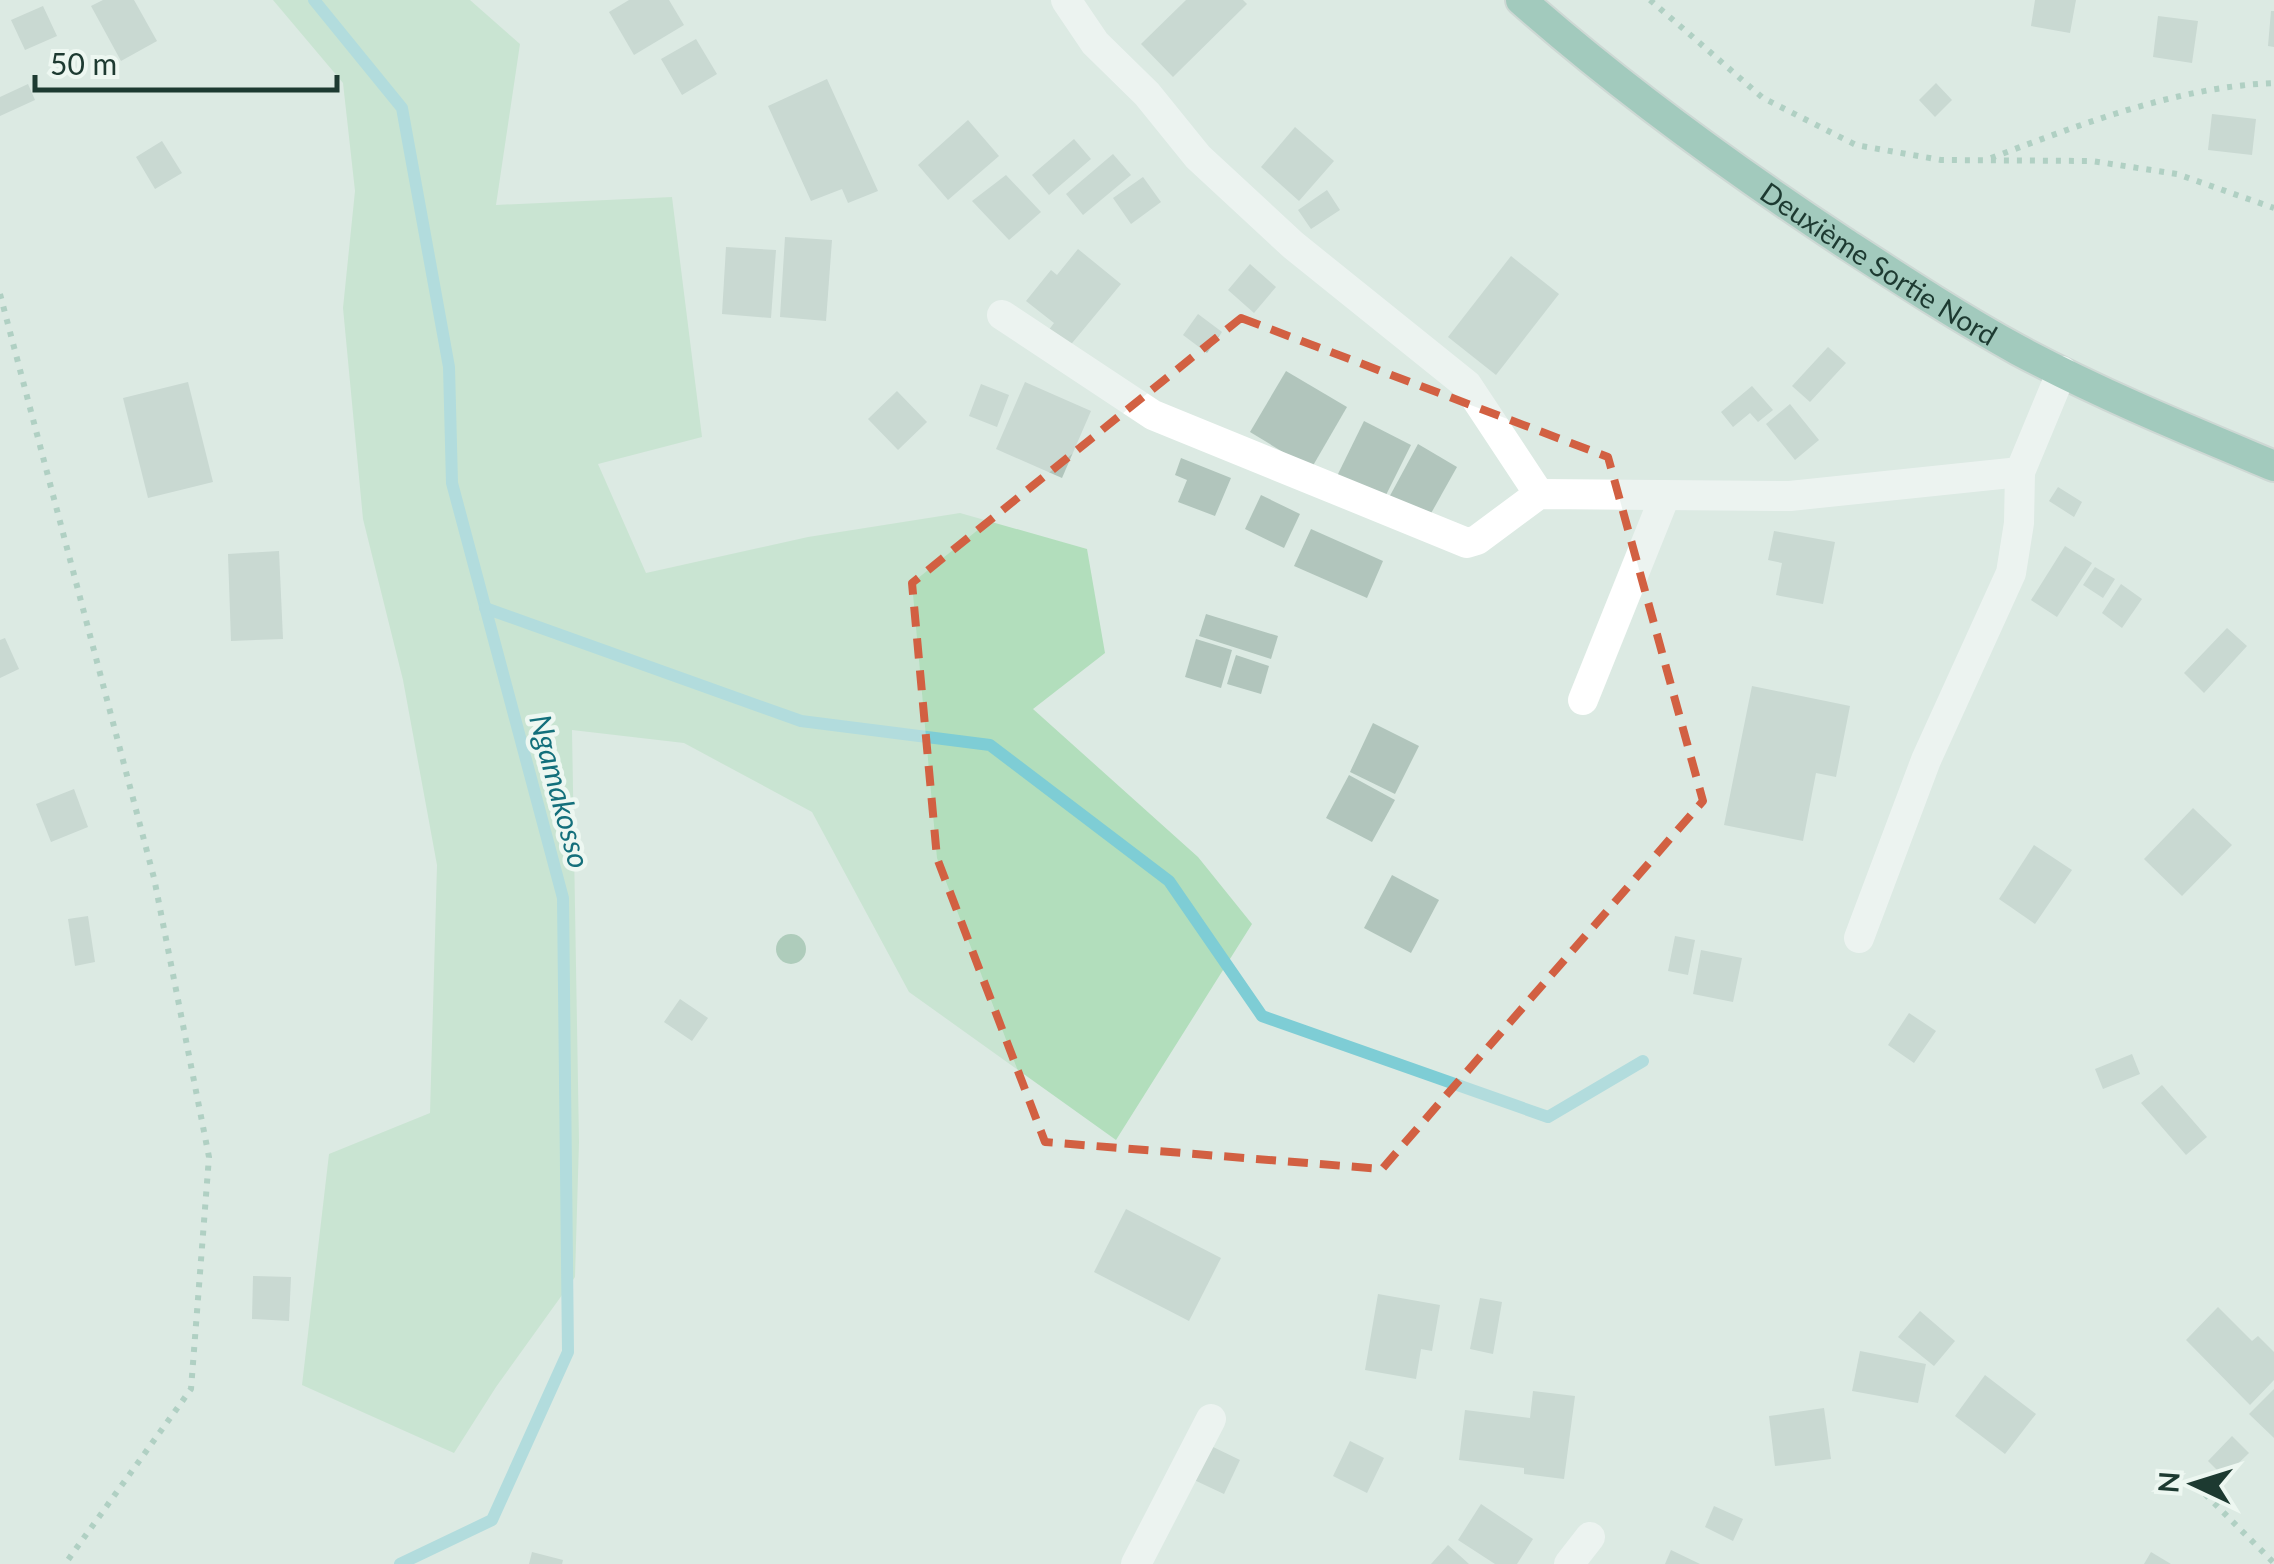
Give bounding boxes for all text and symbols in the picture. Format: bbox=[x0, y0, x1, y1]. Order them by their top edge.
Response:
scale bar bbox=[35, 30, 338, 92]
text: 50 m bbox=[50, 45, 117, 81]
street label: Deuxième Sortie Nord bbox=[1754, 175, 2003, 352]
water label: Ngamakosso bbox=[523, 710, 599, 872]
north arrow bbox=[2144, 1434, 2244, 1534]
text: N bbox=[2150, 1470, 2186, 1494]

